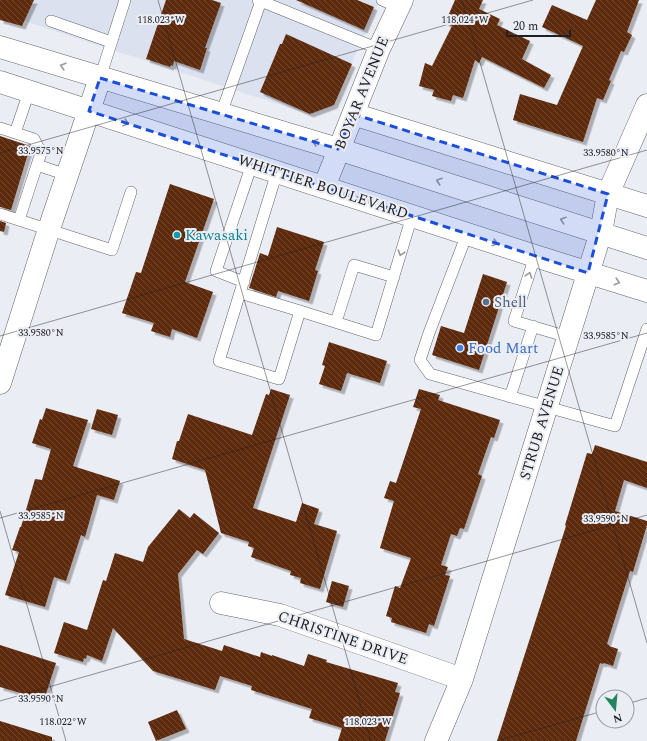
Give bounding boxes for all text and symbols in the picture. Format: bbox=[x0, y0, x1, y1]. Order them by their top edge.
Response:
text: 118.023°W bbox=[137, 12, 185, 28]
text: 118.024°W bbox=[441, 12, 489, 28]
scale bar bbox=[507, 12, 570, 38]
text: 20 m bbox=[513, 17, 538, 36]
street label: BOYAR AVENUE bbox=[329, 33, 395, 153]
one-way arrow bbox=[59, 62, 66, 71]
one-way arrow bbox=[122, 118, 129, 127]
one-way arrow bbox=[312, 138, 319, 147]
text: 33.9575°N bbox=[18, 143, 64, 159]
text: 33.9580°N bbox=[583, 145, 629, 161]
street label: WHITTIER BOULEVARD bbox=[235, 149, 411, 225]
one-way arrow bbox=[436, 177, 443, 186]
one-way arrow bbox=[560, 216, 567, 225]
place label: Kawasaki bbox=[185, 224, 248, 247]
marker: Kawasaki bbox=[172, 230, 182, 240]
one-way arrow bbox=[491, 238, 498, 247]
one-way arrow bbox=[397, 250, 406, 257]
one-way arrow bbox=[524, 272, 533, 279]
one-way arrow bbox=[614, 277, 621, 286]
place label: Shell bbox=[494, 291, 527, 314]
marker: Shell bbox=[481, 297, 491, 307]
text: 33.9580°N bbox=[18, 325, 64, 341]
text: 33.9585°N bbox=[583, 328, 629, 344]
place label: Food Mart bbox=[468, 337, 538, 360]
marker: Food Mart bbox=[455, 343, 465, 353]
street label: STRUB AVENUE bbox=[514, 363, 570, 483]
text: 33.9585°N bbox=[18, 508, 64, 524]
text: 33.9590°N bbox=[583, 511, 629, 527]
street label: CHRISTINE DRIVE bbox=[275, 605, 411, 671]
north arrow bbox=[595, 689, 635, 729]
text: 33.9590°N bbox=[18, 691, 64, 707]
text: N bbox=[611, 709, 624, 728]
text: 118.022°W bbox=[39, 714, 87, 730]
text: 118.023°W bbox=[344, 714, 392, 730]

